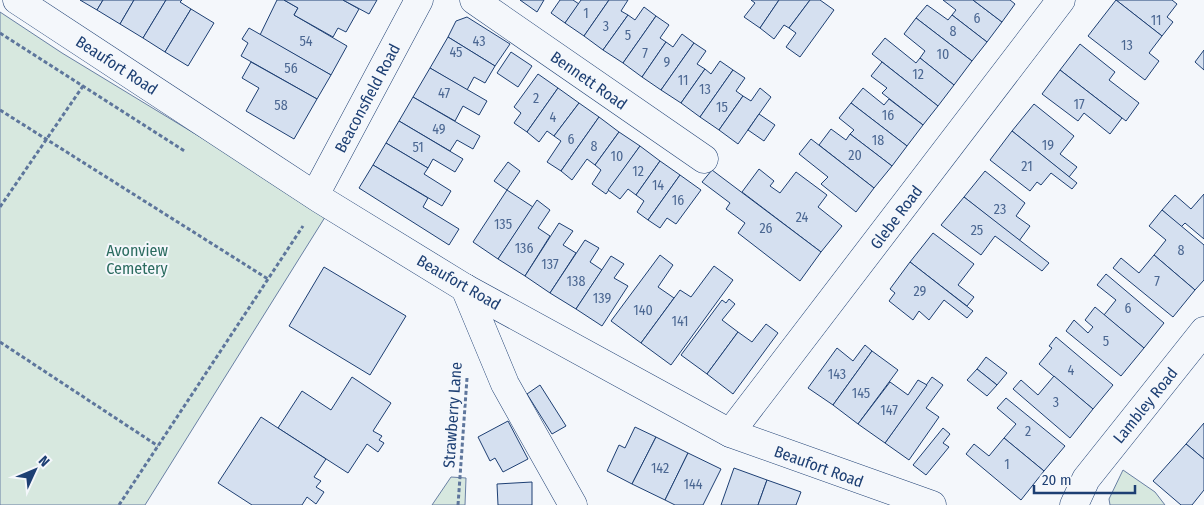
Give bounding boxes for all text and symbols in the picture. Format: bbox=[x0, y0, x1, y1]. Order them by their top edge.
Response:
house number: 1 bbox=[583, 5, 589, 22]
house number: 6 bbox=[974, 10, 981, 27]
house number: 11 bbox=[1151, 12, 1161, 29]
house number: 3 bbox=[603, 18, 609, 35]
house number: 8 bbox=[950, 23, 957, 40]
house number: 5 bbox=[625, 27, 631, 44]
street label: Beaufort Road bbox=[72, 32, 161, 99]
house number: 54 bbox=[299, 33, 313, 50]
house number: 43 bbox=[473, 33, 485, 50]
house number: 13 bbox=[1121, 37, 1133, 54]
street label: Beaconsfield Road bbox=[331, 41, 404, 156]
house number: 45 bbox=[449, 44, 463, 61]
house number: 7 bbox=[642, 45, 648, 62]
house number: 10 bbox=[937, 46, 949, 63]
street label: Bennett Road bbox=[547, 47, 631, 114]
house number: 9 bbox=[664, 54, 671, 71]
house number: 56 bbox=[284, 60, 298, 77]
house number: 12 bbox=[912, 66, 924, 83]
house number: 11 bbox=[678, 72, 688, 89]
house number: 13 bbox=[699, 81, 711, 98]
house number: 47 bbox=[438, 85, 450, 102]
house number: 2 bbox=[533, 90, 539, 107]
house number: 17 bbox=[1073, 96, 1085, 113]
house number: 58 bbox=[274, 97, 288, 114]
house number: 15 bbox=[716, 99, 728, 116]
house number: 16 bbox=[882, 107, 894, 124]
house number: 4 bbox=[550, 109, 557, 126]
house number: 49 bbox=[432, 121, 446, 138]
house number: 6 bbox=[568, 131, 575, 148]
house number: 18 bbox=[872, 132, 884, 149]
house number: 19 bbox=[1042, 137, 1054, 154]
house number: 8 bbox=[591, 138, 598, 155]
house number: 51 bbox=[412, 139, 424, 156]
house number: 20 bbox=[848, 147, 862, 164]
house number: 10 bbox=[611, 148, 623, 165]
house number: 21 bbox=[1021, 158, 1033, 175]
house number: 12 bbox=[632, 163, 644, 180]
house number: 14 bbox=[652, 177, 664, 194]
street label: Glebe Road bbox=[866, 182, 926, 253]
house number: 16 bbox=[672, 192, 684, 209]
house number: 23 bbox=[994, 201, 1006, 218]
house number: 24 bbox=[796, 209, 809, 226]
house number: 135 bbox=[494, 216, 512, 233]
house number: 26 bbox=[759, 220, 773, 237]
house number: 25 bbox=[971, 222, 983, 239]
house number: 136 bbox=[515, 240, 533, 257]
park label: Avonview Cemetery bbox=[106, 241, 169, 278]
house number: 8 bbox=[1178, 242, 1185, 259]
street label: Beaufort Road bbox=[413, 251, 504, 314]
house number: 137 bbox=[541, 256, 559, 273]
house number: 138 bbox=[567, 273, 585, 290]
house number: 7 bbox=[1154, 273, 1160, 290]
house number: 29 bbox=[914, 283, 927, 300]
house number: 139 bbox=[593, 290, 611, 307]
house number: 6 bbox=[1125, 300, 1132, 317]
house number: 140 bbox=[633, 302, 653, 319]
house number: 141 bbox=[672, 313, 688, 330]
house number: 5 bbox=[1103, 333, 1109, 350]
street label: Strawberry Lane bbox=[439, 361, 466, 469]
house number: 4 bbox=[1068, 362, 1075, 379]
street label: Lambley Road bbox=[1109, 364, 1182, 447]
house number: 143 bbox=[828, 366, 846, 383]
house number: 145 bbox=[852, 385, 870, 402]
house number: 3 bbox=[1053, 394, 1059, 411]
house number: 147 bbox=[880, 402, 898, 419]
house number: 2 bbox=[1025, 423, 1031, 440]
street label: Beaufort Road bbox=[772, 442, 866, 491]
north arrow bbox=[10, 445, 60, 495]
text: N bbox=[35, 452, 53, 470]
house number: 1 bbox=[1004, 456, 1010, 473]
house number: 142 bbox=[651, 460, 669, 477]
scale bar bbox=[1034, 462, 1135, 494]
text: 20 m bbox=[1042, 471, 1072, 489]
house number: 144 bbox=[683, 476, 703, 493]

